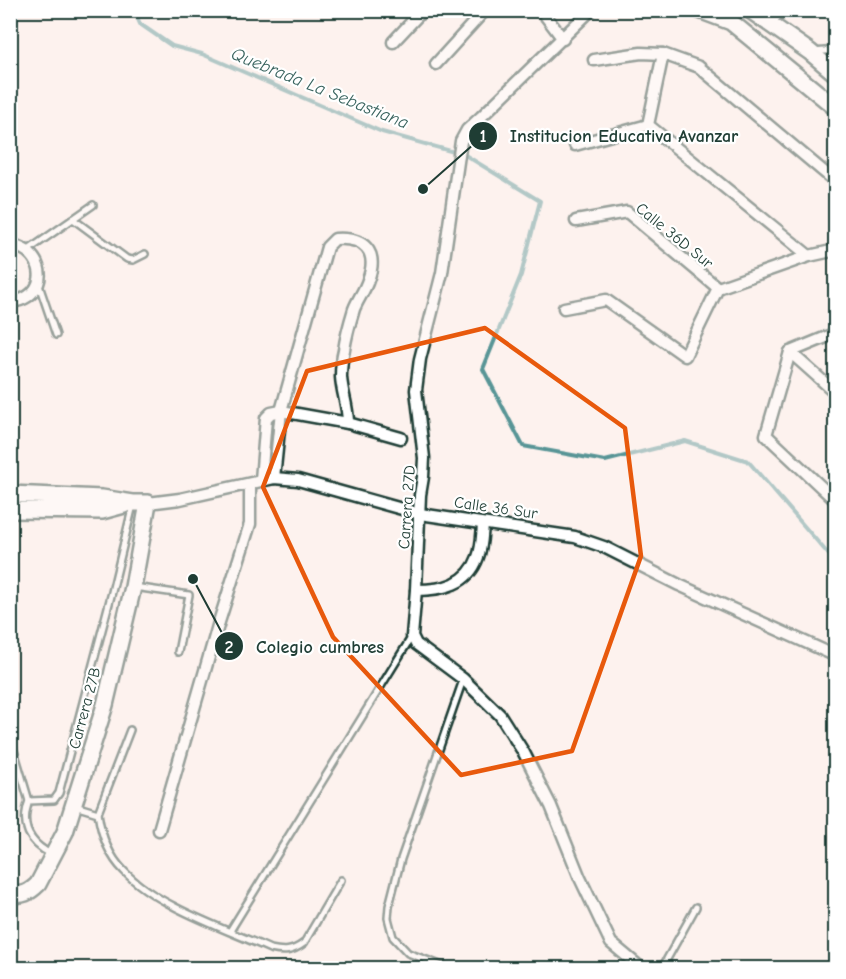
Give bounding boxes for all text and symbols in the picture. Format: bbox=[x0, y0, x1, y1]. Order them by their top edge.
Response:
water label: Quebrada La Sebastiana bbox=[228, 43, 412, 134]
callout: Institucion Educativa Avanzar bbox=[468, 118, 751, 154]
text: 1 bbox=[479, 126, 487, 147]
text: Institucion Educativa Avanzar bbox=[510, 126, 739, 147]
street label: Calle 36D Sur bbox=[632, 199, 717, 273]
street label: Carrera 27D bbox=[395, 464, 419, 550]
street label: Calle 36 Sur bbox=[453, 493, 539, 523]
callout: Colegio cumbres bbox=[214, 628, 396, 664]
text: 2 bbox=[225, 637, 234, 658]
text: Colegio cumbres bbox=[256, 637, 384, 658]
street label: Carrera 27B bbox=[65, 665, 105, 751]

